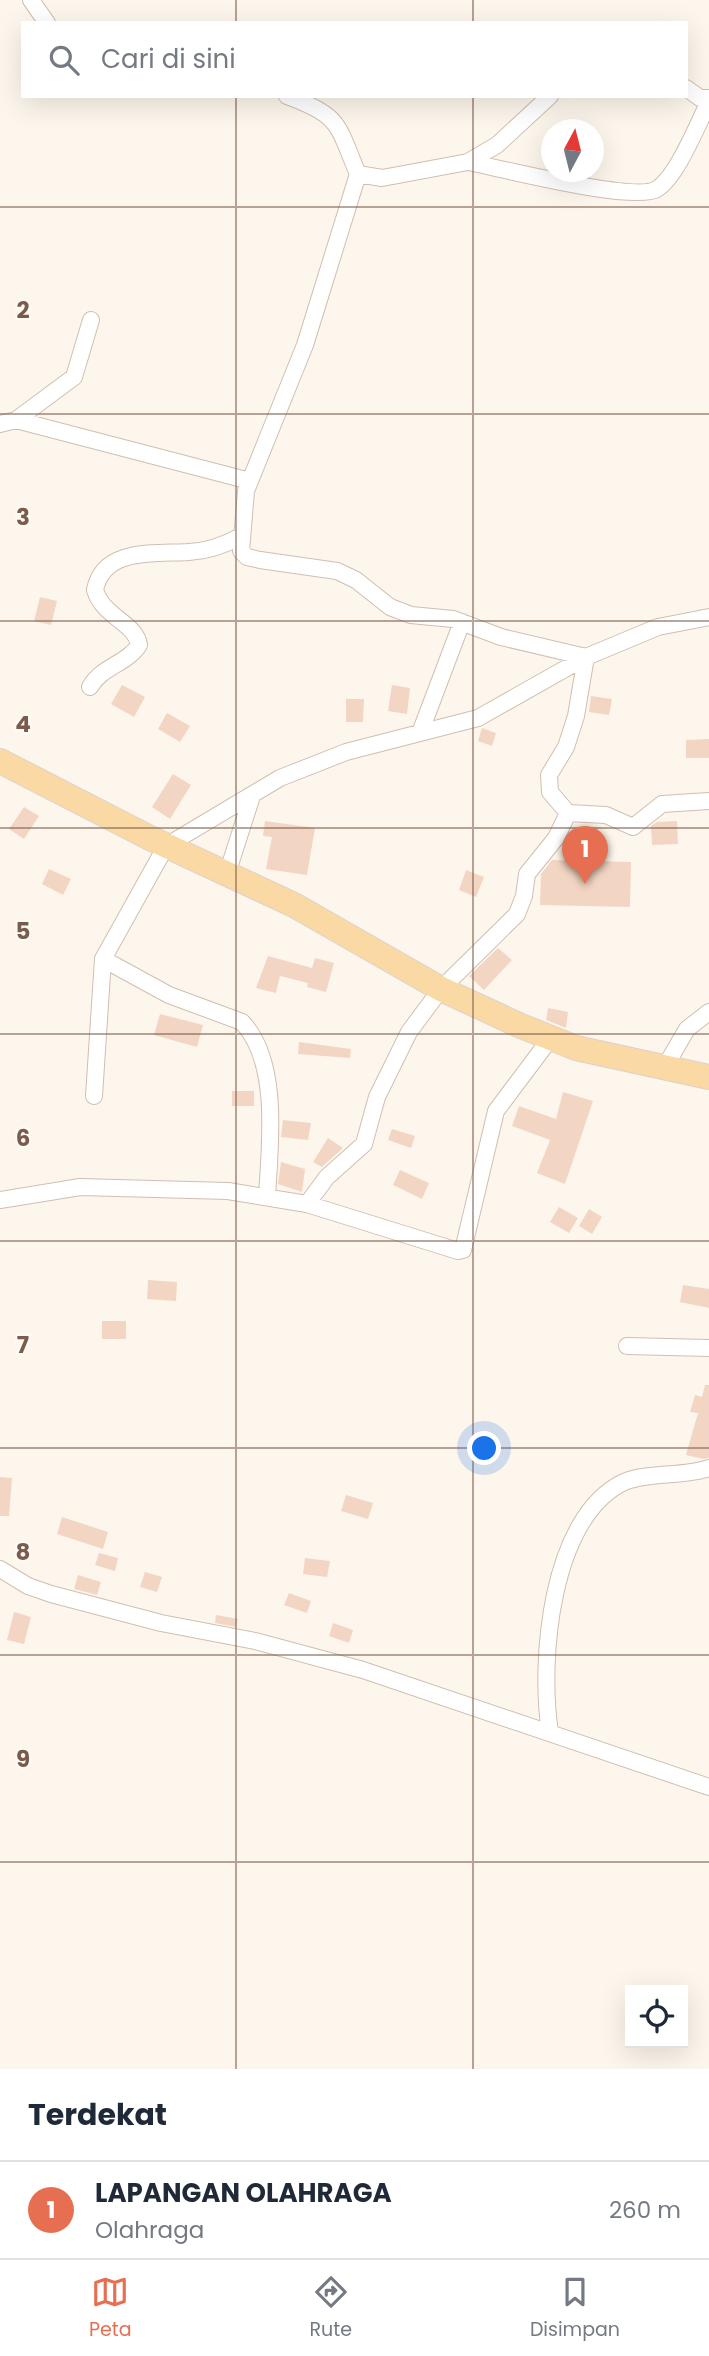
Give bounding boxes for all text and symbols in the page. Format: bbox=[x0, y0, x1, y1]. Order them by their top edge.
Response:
search box bbox=[21, 21, 688, 98]
icon: search bbox=[45, 41, 83, 79]
text: Cari di sini bbox=[101, 41, 236, 77]
north arrow bbox=[541, 119, 604, 182]
text: 2 bbox=[16, 294, 30, 326]
text: 3 bbox=[16, 501, 30, 533]
text: 4 bbox=[15, 708, 31, 740]
pin: 1 bbox=[562, 826, 608, 884]
text: 5 bbox=[16, 915, 30, 947]
text: 6 bbox=[16, 1122, 30, 1154]
text: 7 bbox=[17, 1329, 29, 1361]
your location bbox=[467, 1431, 501, 1465]
text: 8 bbox=[16, 1536, 30, 1568]
text: 9 bbox=[16, 1743, 30, 1775]
map controls bbox=[625, 1985, 688, 2048]
button: locate bbox=[625, 1985, 688, 2048]
text: Terdekat bbox=[28, 2093, 167, 2136]
text: LAPANGAN OLAHRAGA bbox=[95, 2175, 392, 2211]
text: 1 bbox=[47, 2194, 55, 2226]
text: 260 m bbox=[609, 2194, 681, 2226]
text: Olahraga bbox=[95, 2214, 204, 2246]
tab: Peta bbox=[89, 2273, 132, 2344]
tab: Rute bbox=[310, 2273, 352, 2344]
tab: Disimpan bbox=[530, 2273, 620, 2344]

